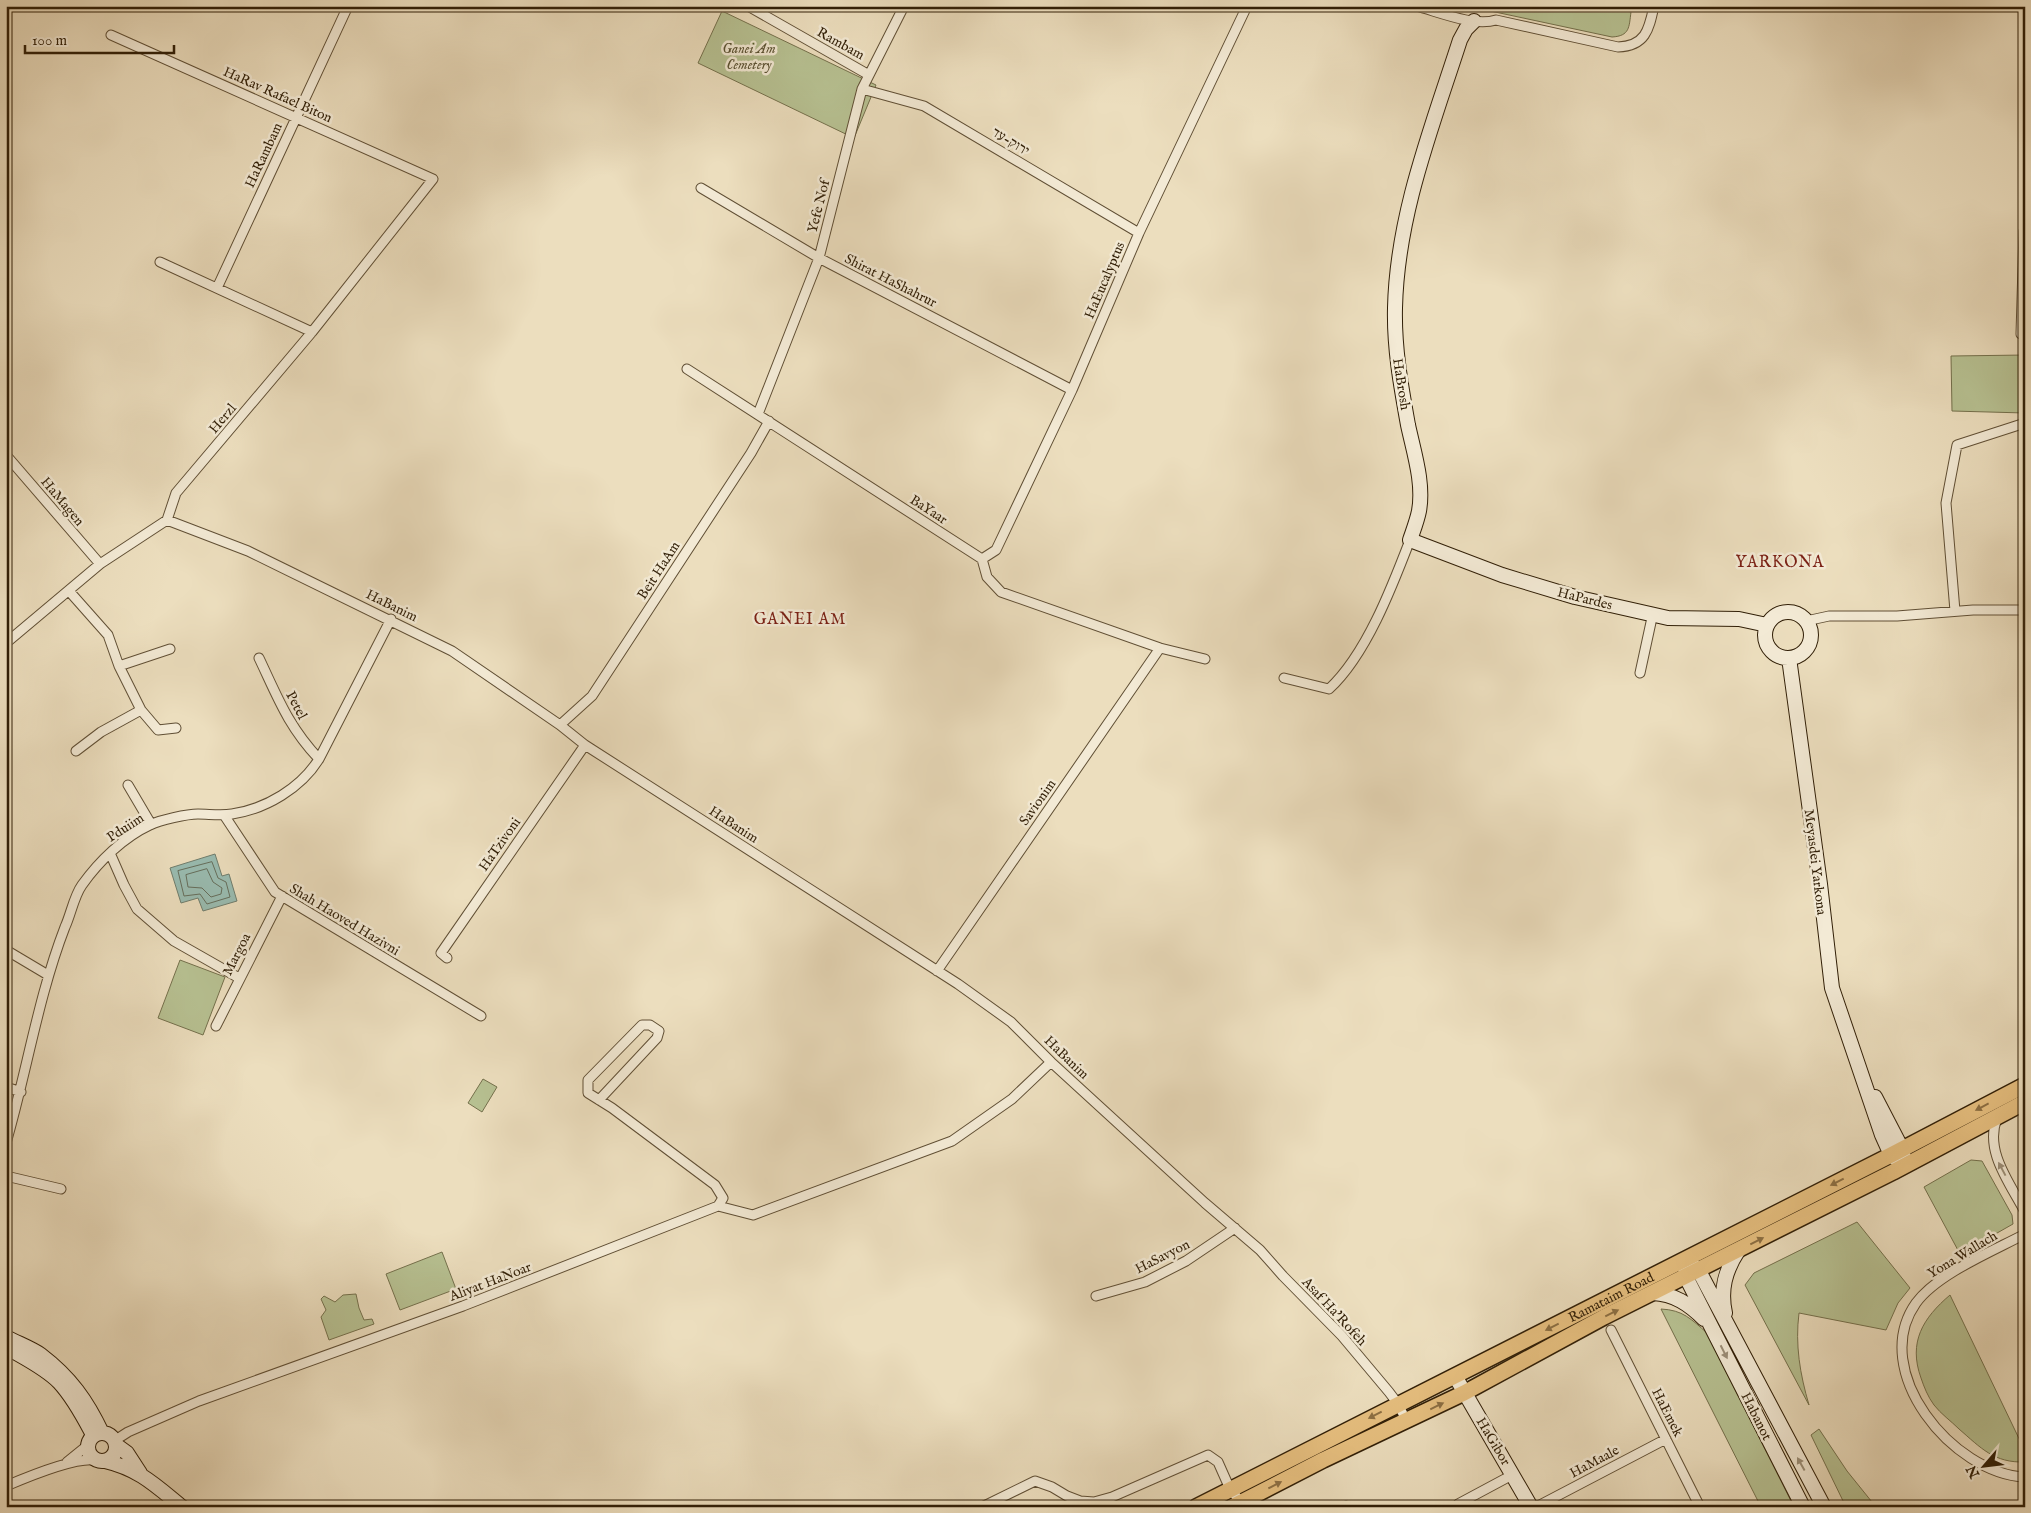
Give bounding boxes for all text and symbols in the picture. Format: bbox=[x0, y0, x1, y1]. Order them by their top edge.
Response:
scale bar bbox=[25, 22, 174, 54]
street label: Rambam bbox=[814, 23, 868, 64]
text: 100 m bbox=[32, 31, 68, 50]
park label: Ganei Am Cemetery bbox=[722, 40, 776, 74]
street label: HaRav Rafael Biton bbox=[220, 63, 335, 127]
street label: HaRambam bbox=[241, 120, 287, 191]
street label: ירוק-עד bbox=[988, 124, 1033, 160]
street label: Yefe Nof bbox=[804, 175, 835, 235]
street label: HaEucalyptus bbox=[1081, 239, 1129, 322]
street label: Shirat HaShahrur bbox=[841, 250, 940, 312]
street label: HaBrosh bbox=[1388, 357, 1414, 412]
street label: Herzl bbox=[205, 400, 241, 437]
street label: HaMagen bbox=[36, 473, 88, 530]
street label: BaYaar bbox=[906, 491, 951, 529]
street label: Beit HaAm bbox=[633, 538, 684, 603]
district label: YARKONA bbox=[1735, 553, 1825, 573]
street label: HaPardes bbox=[1555, 583, 1614, 615]
street label: HaBanim bbox=[363, 586, 421, 626]
district label: GANEI AM bbox=[754, 610, 846, 630]
street label: Petel bbox=[281, 688, 311, 723]
street label: Savionim bbox=[1015, 776, 1060, 829]
street label: HaBanim bbox=[705, 802, 762, 848]
street label: Meyasdei Yarkona bbox=[1800, 808, 1831, 917]
street label: Pduiim bbox=[104, 809, 148, 847]
street label: HaTzivoni bbox=[475, 814, 525, 875]
street label: Shah Haoved Hazivni bbox=[286, 880, 403, 960]
street label: Margoa bbox=[219, 929, 256, 979]
street label: HaBanim bbox=[1040, 1032, 1093, 1084]
one-way arrow bbox=[1974, 1103, 1989, 1111]
one-way arrow bbox=[1998, 1162, 2006, 1176]
one-way arrow bbox=[1830, 1178, 1845, 1186]
street label: Yona Wallach bbox=[1924, 1227, 2001, 1283]
street label: HaSavyon bbox=[1132, 1235, 1193, 1278]
one-way arrow bbox=[1750, 1237, 1765, 1245]
street label: Aliyat HaNoar bbox=[446, 1258, 534, 1306]
street label: Ramataim Road bbox=[1565, 1268, 1658, 1327]
street label: Asaf Ha'Rofeh bbox=[1297, 1273, 1371, 1350]
one-way arrow bbox=[1605, 1309, 1619, 1317]
one-way arrow bbox=[1545, 1323, 1559, 1331]
one-way arrow bbox=[1720, 1345, 1728, 1359]
street label: HaEmek bbox=[1647, 1385, 1687, 1440]
street label: Habanot bbox=[1736, 1389, 1776, 1444]
one-way arrow bbox=[1430, 1401, 1444, 1409]
one-way arrow bbox=[1368, 1411, 1383, 1419]
street label: HaGibor bbox=[1472, 1414, 1515, 1469]
north arrow bbox=[1958, 1440, 2008, 1490]
street label: HaMaale bbox=[1567, 1441, 1623, 1482]
one-way arrow bbox=[1797, 1456, 1805, 1471]
text: N bbox=[1963, 1462, 1985, 1482]
one-way arrow bbox=[1268, 1481, 1283, 1489]

